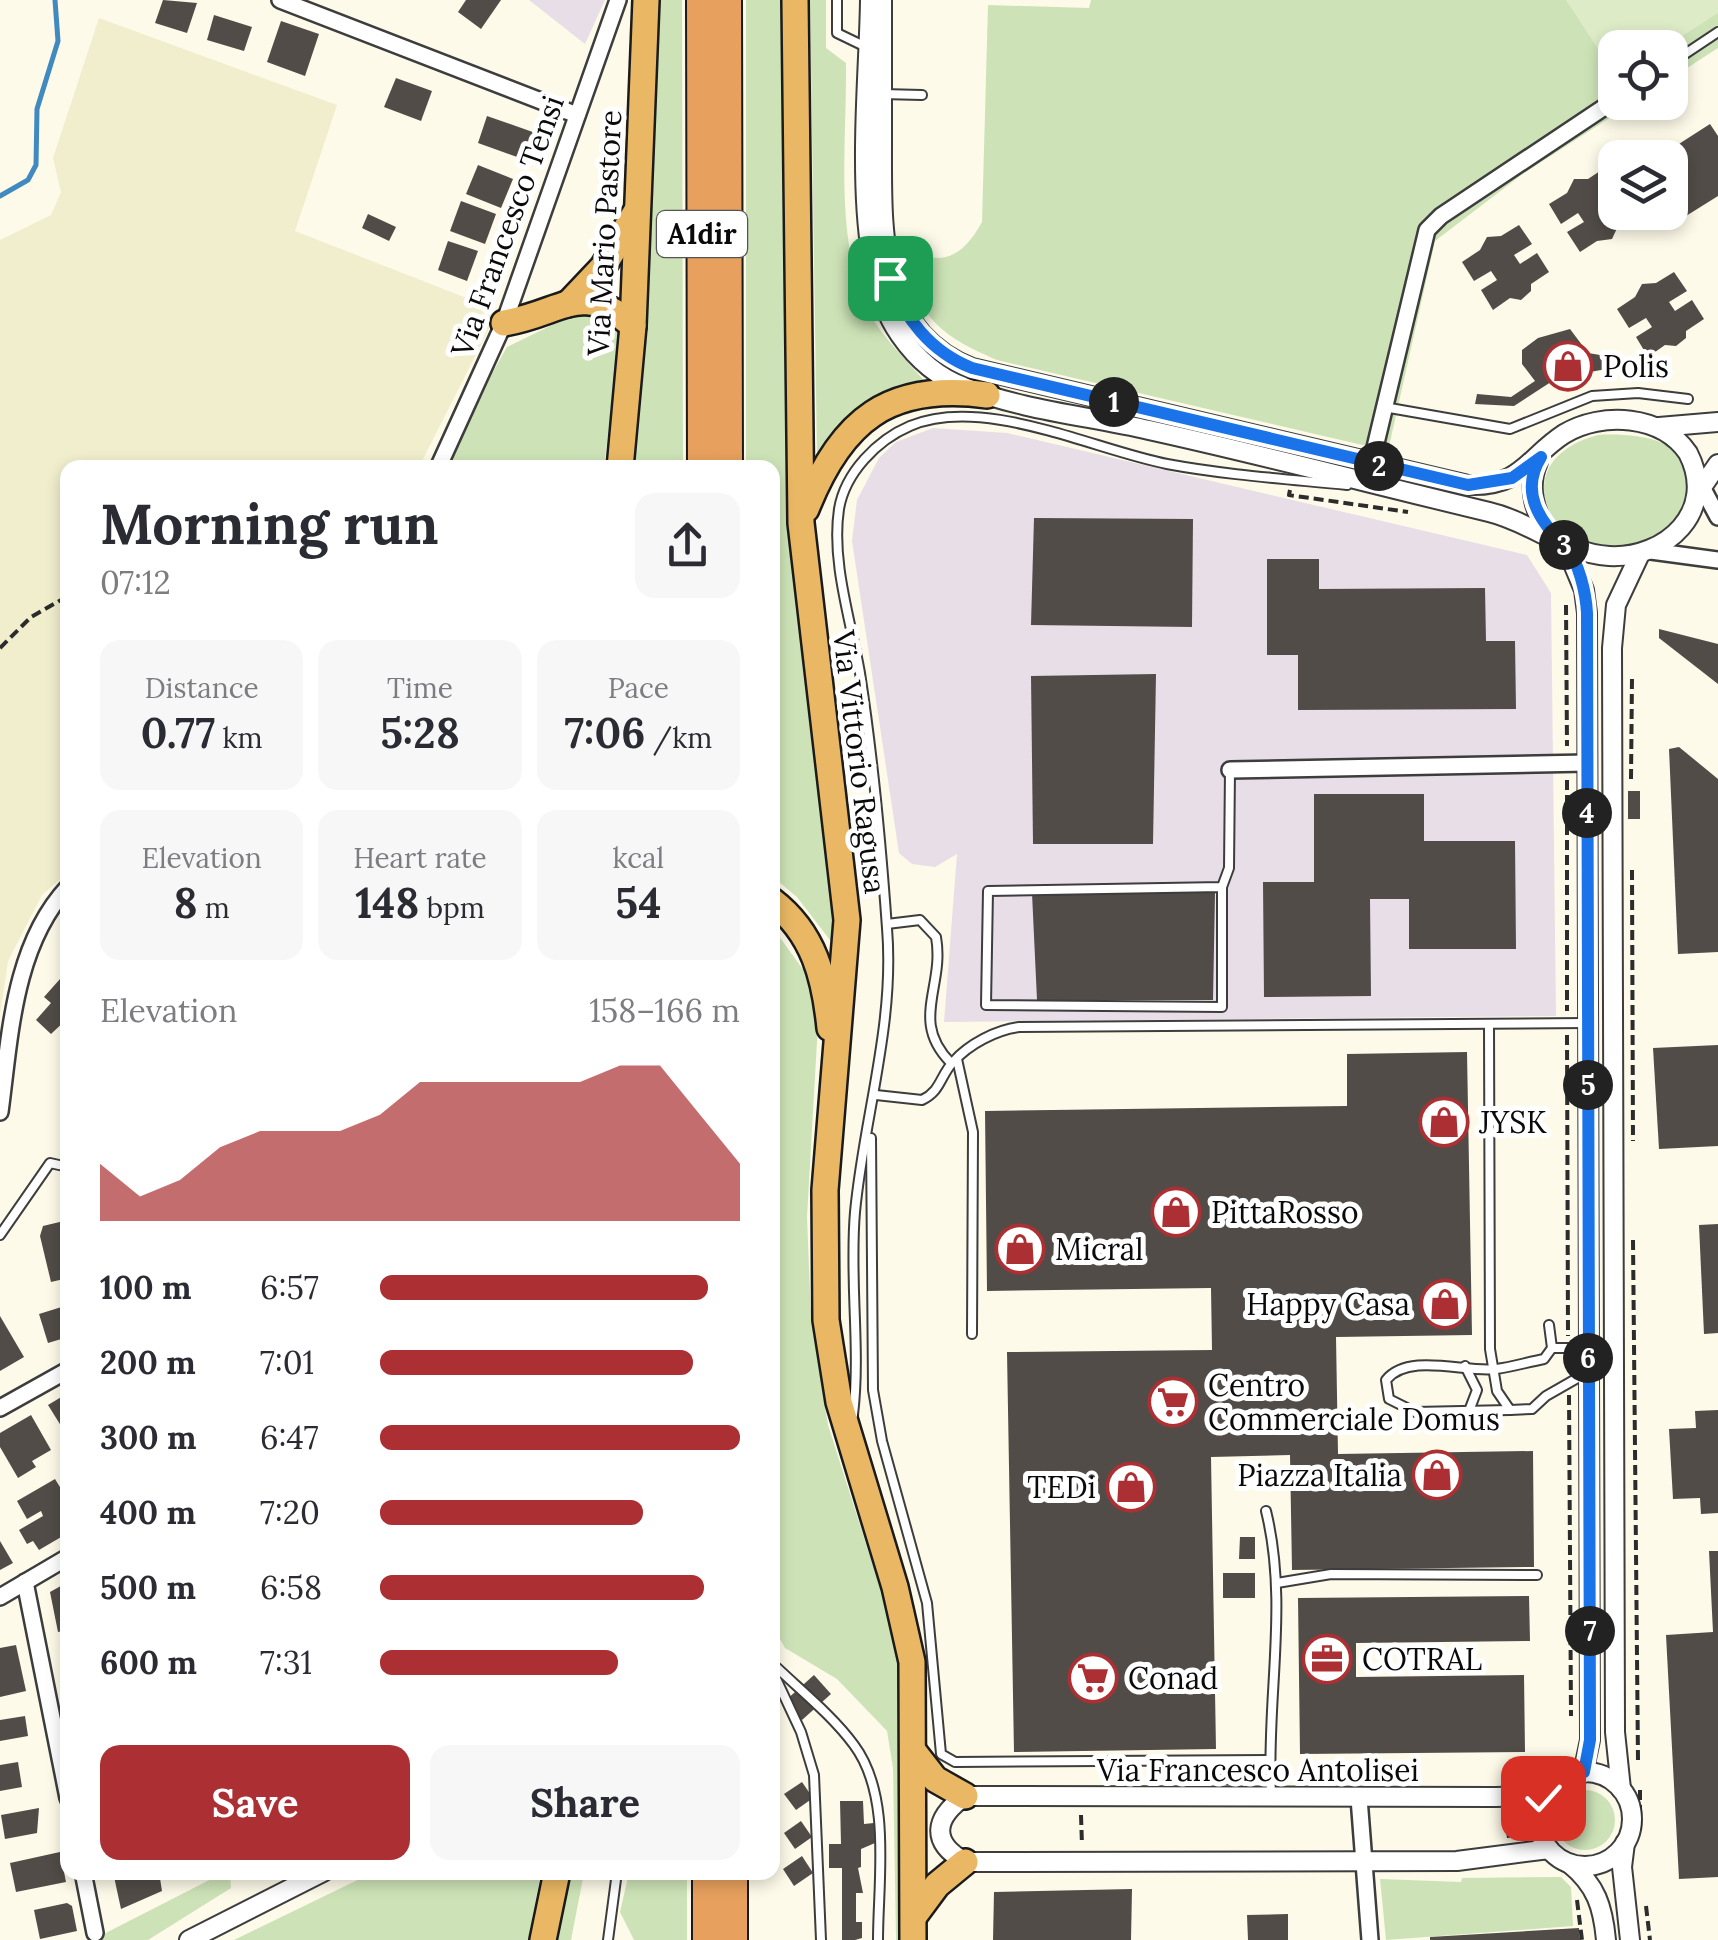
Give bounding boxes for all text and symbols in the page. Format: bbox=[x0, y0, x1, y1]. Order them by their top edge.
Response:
map controls bbox=[1598, 30, 1688, 230]
button: locate bbox=[1598, 30, 1688, 120]
street label: Via Francesco Tensi bbox=[442, 90, 572, 363]
street label: Via Mario Pastore bbox=[579, 109, 629, 358]
button: layers bbox=[1598, 140, 1688, 230]
road number: A1dir bbox=[657, 211, 747, 257]
pin bbox=[848, 236, 933, 321]
icon: arrive bbox=[863, 251, 918, 306]
shop icon: Polis bbox=[1542, 340, 1594, 392]
place label: Polis bbox=[1603, 347, 1669, 385]
pin: 1 bbox=[1089, 377, 1139, 427]
text: 1 bbox=[1108, 384, 1120, 420]
pin: 2 bbox=[1354, 441, 1404, 491]
text: 2 bbox=[1372, 448, 1386, 484]
text: Morning run bbox=[100, 489, 438, 559]
button: share bbox=[635, 493, 740, 598]
pin: 3 bbox=[1539, 520, 1589, 570]
text: 3 bbox=[1556, 527, 1572, 563]
text: 07:12 bbox=[100, 562, 171, 603]
street label: Via Vittorio Ragusa bbox=[824, 627, 895, 896]
text: Distance bbox=[145, 670, 259, 706]
text: Time bbox=[387, 670, 453, 706]
text: Pace bbox=[608, 670, 669, 706]
text: 0.77 bbox=[141, 706, 215, 760]
text: 5:28 bbox=[380, 706, 460, 760]
text: 7:06 bbox=[564, 706, 645, 760]
text: km bbox=[215, 720, 263, 756]
text: /km bbox=[645, 720, 712, 756]
pin: 4 bbox=[1562, 788, 1612, 838]
text: 4 bbox=[1579, 795, 1595, 831]
text: Elevation bbox=[142, 840, 262, 876]
text: Heart rate bbox=[353, 840, 487, 876]
text: kcal bbox=[612, 840, 664, 876]
text: 8 bbox=[173, 876, 197, 930]
text: 148 bbox=[355, 876, 419, 930]
text: 54 bbox=[615, 876, 661, 930]
text: m bbox=[197, 890, 230, 926]
text: bpm bbox=[419, 890, 485, 926]
text: Elevation bbox=[100, 990, 237, 1031]
text: 158–166 m bbox=[589, 990, 740, 1031]
pin: 5 bbox=[1563, 1060, 1613, 1110]
text: 5 bbox=[1580, 1067, 1596, 1103]
shop icon: JYSK bbox=[1418, 1096, 1470, 1148]
place label: JYSK bbox=[1478, 1103, 1547, 1141]
shop icon: PittaRosso bbox=[1150, 1186, 1202, 1238]
place label: PittaRosso bbox=[1211, 1193, 1358, 1231]
shop icon: Micral bbox=[994, 1223, 1046, 1275]
place label: Micral bbox=[1055, 1230, 1143, 1268]
text: 100 m bbox=[100, 1267, 192, 1308]
text: 6:57 bbox=[260, 1267, 319, 1308]
shop icon: Happy Casa bbox=[1419, 1278, 1471, 1330]
place label: Happy Casa bbox=[1246, 1285, 1410, 1324]
pin: 6 bbox=[1563, 1333, 1613, 1383]
text: 6 bbox=[1580, 1340, 1596, 1376]
text: 200 m bbox=[100, 1342, 196, 1383]
text: 7:01 bbox=[260, 1342, 314, 1383]
place label: Centro Commerciale Domus bbox=[1208, 1366, 1500, 1438]
supermarket icon: Centro Commerciale Domus bbox=[1147, 1376, 1199, 1428]
text: 300 m bbox=[100, 1417, 196, 1458]
text: 6:47 bbox=[260, 1417, 319, 1458]
shop icon: Piazza Italia bbox=[1411, 1449, 1463, 1501]
place label: Piazza Italia bbox=[1237, 1456, 1402, 1494]
shop icon: TEDi bbox=[1105, 1461, 1157, 1513]
place label: TEDi bbox=[1027, 1468, 1096, 1506]
text: 400 m bbox=[100, 1492, 196, 1533]
text: 7:20 bbox=[260, 1492, 320, 1533]
text: 500 m bbox=[100, 1567, 196, 1608]
text: 6:58 bbox=[260, 1567, 322, 1608]
pin: 7 bbox=[1565, 1606, 1615, 1656]
text: 7 bbox=[1583, 1613, 1597, 1649]
office icon: COTRAL bbox=[1301, 1633, 1353, 1685]
place label: COTRAL bbox=[1362, 1640, 1482, 1678]
text: 600 m bbox=[100, 1642, 197, 1683]
text: 7:31 bbox=[260, 1642, 312, 1683]
supermarket icon: Conad bbox=[1067, 1652, 1119, 1704]
place label: Conad bbox=[1128, 1659, 1218, 1697]
button: Save bbox=[100, 1745, 410, 1860]
button: Share bbox=[430, 1745, 740, 1860]
street label: Via Francesco Antolisei bbox=[1096, 1751, 1419, 1789]
pin bbox=[1501, 1756, 1586, 1841]
icon: check bbox=[1516, 1771, 1571, 1826]

